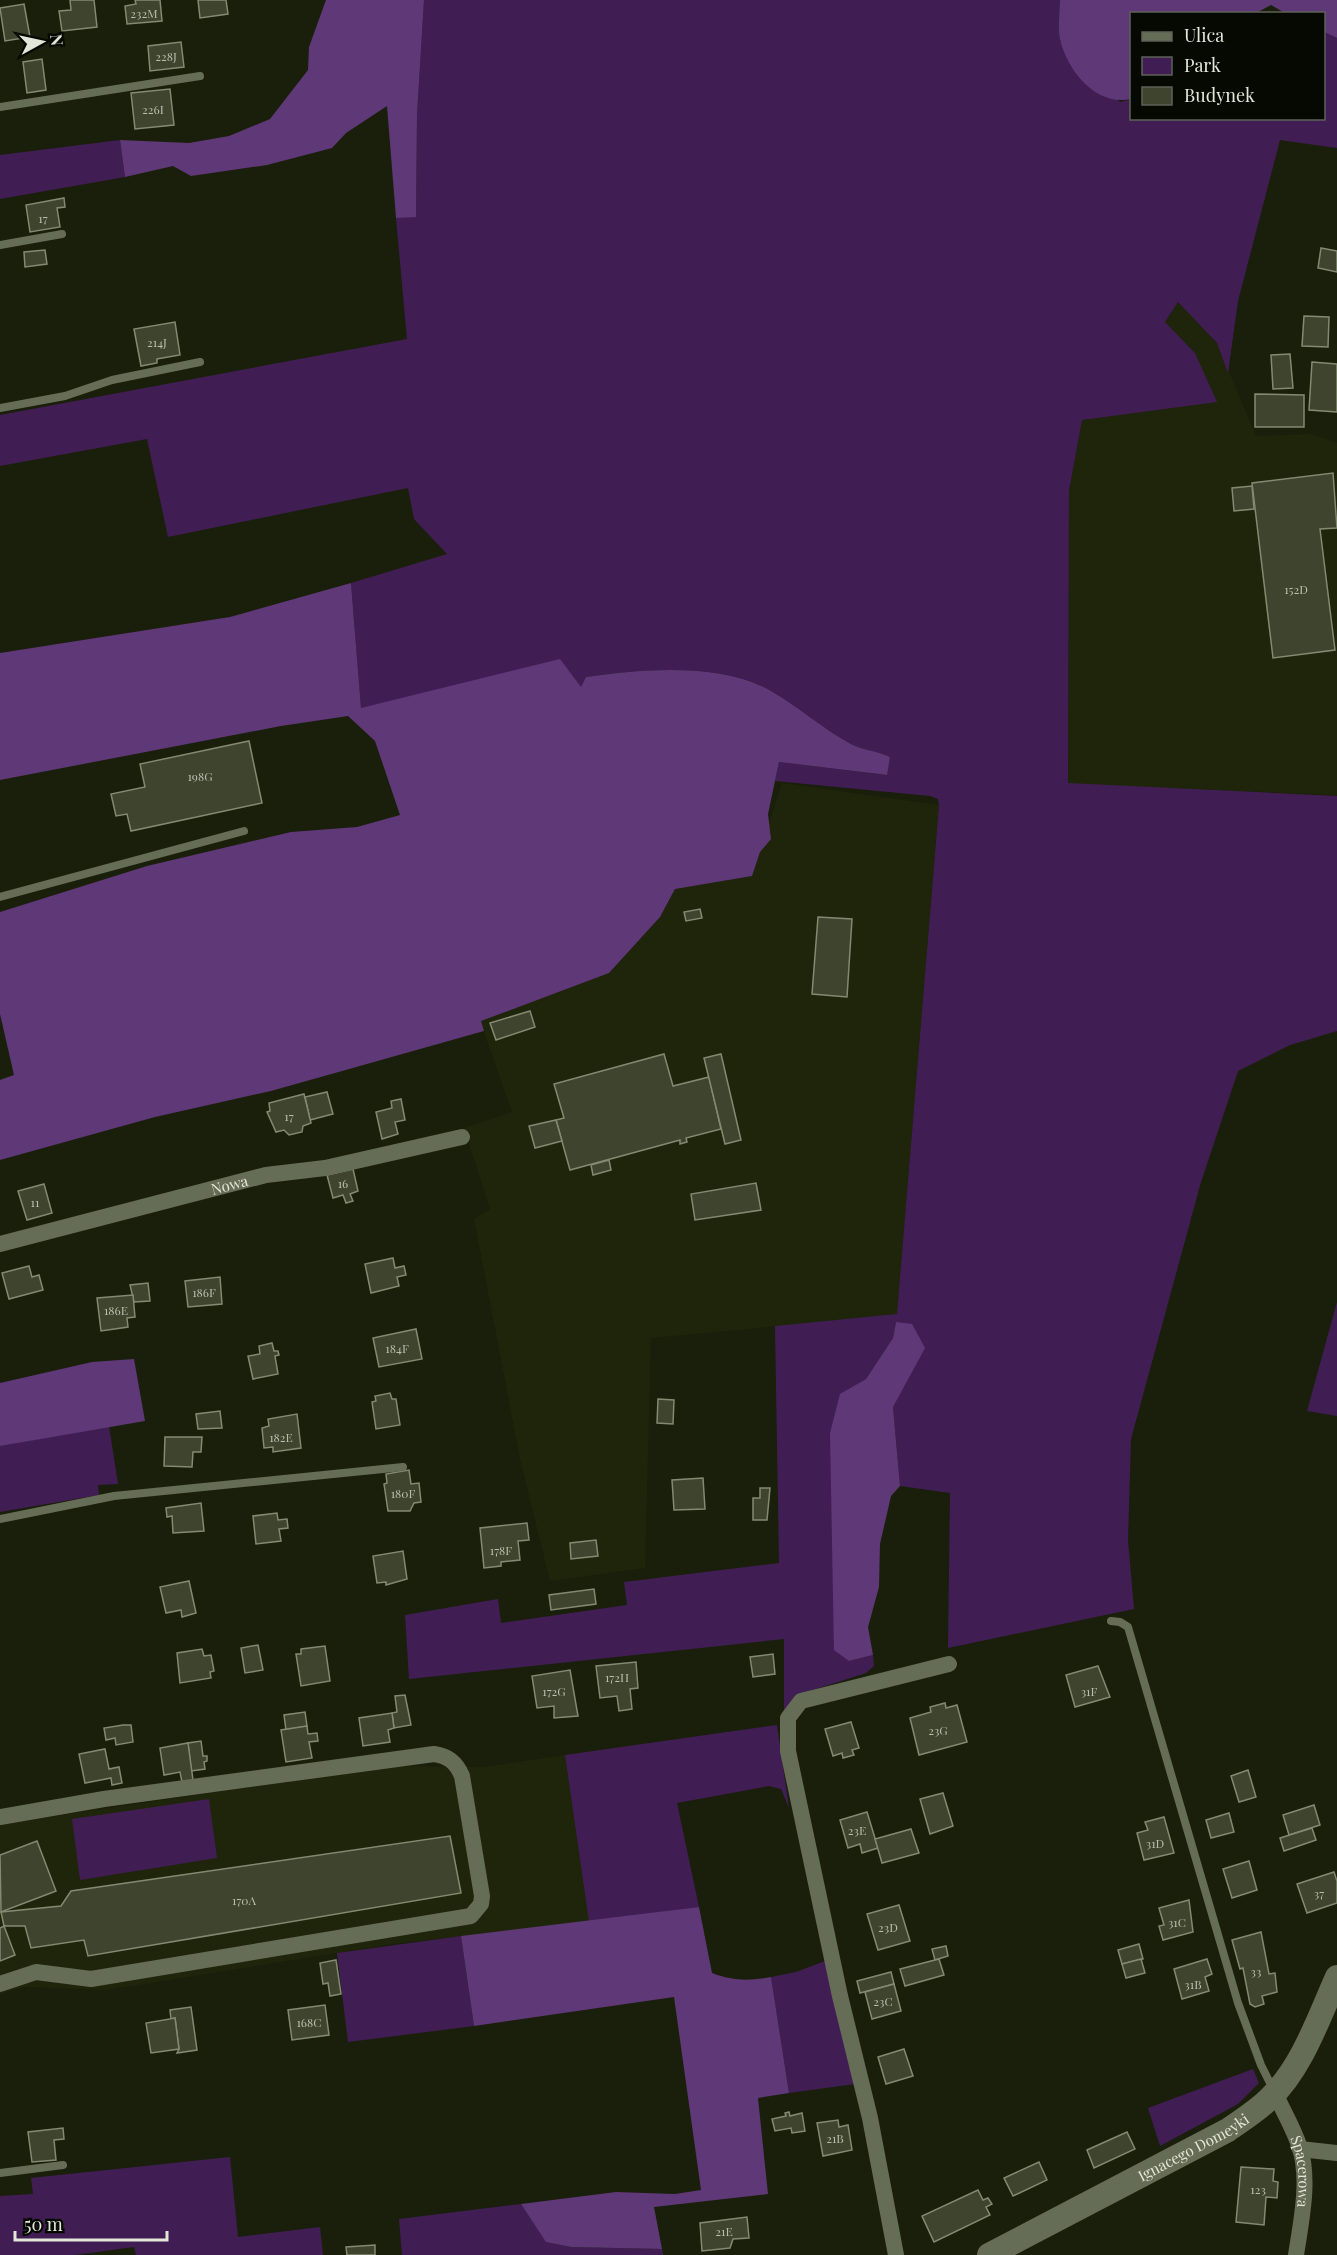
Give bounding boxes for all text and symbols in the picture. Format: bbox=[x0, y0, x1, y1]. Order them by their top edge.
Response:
house number: 232M bbox=[130, 5, 158, 21]
north arrow bbox=[12, 12, 72, 72]
legend bbox=[1130, 12, 1325, 120]
text: Ulica bbox=[1184, 23, 1224, 47]
text: N bbox=[46, 33, 69, 47]
house number: 228J bbox=[155, 48, 177, 64]
text: Park bbox=[1184, 53, 1221, 77]
text: Budynek bbox=[1184, 83, 1255, 107]
house number: 226I bbox=[142, 101, 164, 117]
house number: 17 bbox=[38, 210, 48, 226]
house number: 214J bbox=[147, 334, 167, 350]
house number: 152D bbox=[1284, 581, 1308, 597]
house number: 198G bbox=[187, 768, 213, 784]
house number: 17 bbox=[284, 1108, 294, 1124]
street label: Nowa bbox=[209, 1170, 251, 1199]
house number: 16 bbox=[338, 1175, 348, 1191]
house number: 11 bbox=[31, 1194, 40, 1210]
house number: 186F bbox=[192, 1284, 216, 1300]
house number: 186E bbox=[104, 1302, 128, 1318]
house number: 184F bbox=[385, 1340, 409, 1356]
house number: 182E bbox=[269, 1429, 293, 1445]
house number: 180F bbox=[391, 1485, 416, 1501]
house number: 178F bbox=[490, 1542, 512, 1558]
house number: 172H bbox=[605, 1669, 629, 1685]
house number: 172G bbox=[542, 1683, 566, 1699]
house number: 31F bbox=[1081, 1683, 1098, 1699]
house number: 23G bbox=[928, 1722, 948, 1738]
house number: 23E bbox=[848, 1822, 866, 1838]
house number: 31D bbox=[1146, 1835, 1165, 1851]
house number: 37 bbox=[1314, 1885, 1324, 1901]
house number: 170A bbox=[232, 1892, 256, 1908]
house number: 31C bbox=[1168, 1914, 1186, 1930]
house number: 23D bbox=[878, 1919, 898, 1935]
house number: 33 bbox=[1251, 1963, 1261, 1979]
house number: 31B bbox=[1184, 1976, 1202, 1992]
house number: 23C bbox=[873, 1993, 893, 2009]
house number: 168C bbox=[296, 2014, 322, 2030]
street label: Ignacego Domeyki bbox=[1134, 2108, 1253, 2185]
house number: 21B bbox=[826, 2130, 844, 2146]
street label: Spacerowa bbox=[1286, 2132, 1315, 2209]
house number: 123 bbox=[1250, 2181, 1266, 2197]
scale bar bbox=[15, 2204, 166, 2242]
text: 50 m bbox=[24, 2212, 63, 2236]
house number: 21E bbox=[715, 2223, 733, 2239]

